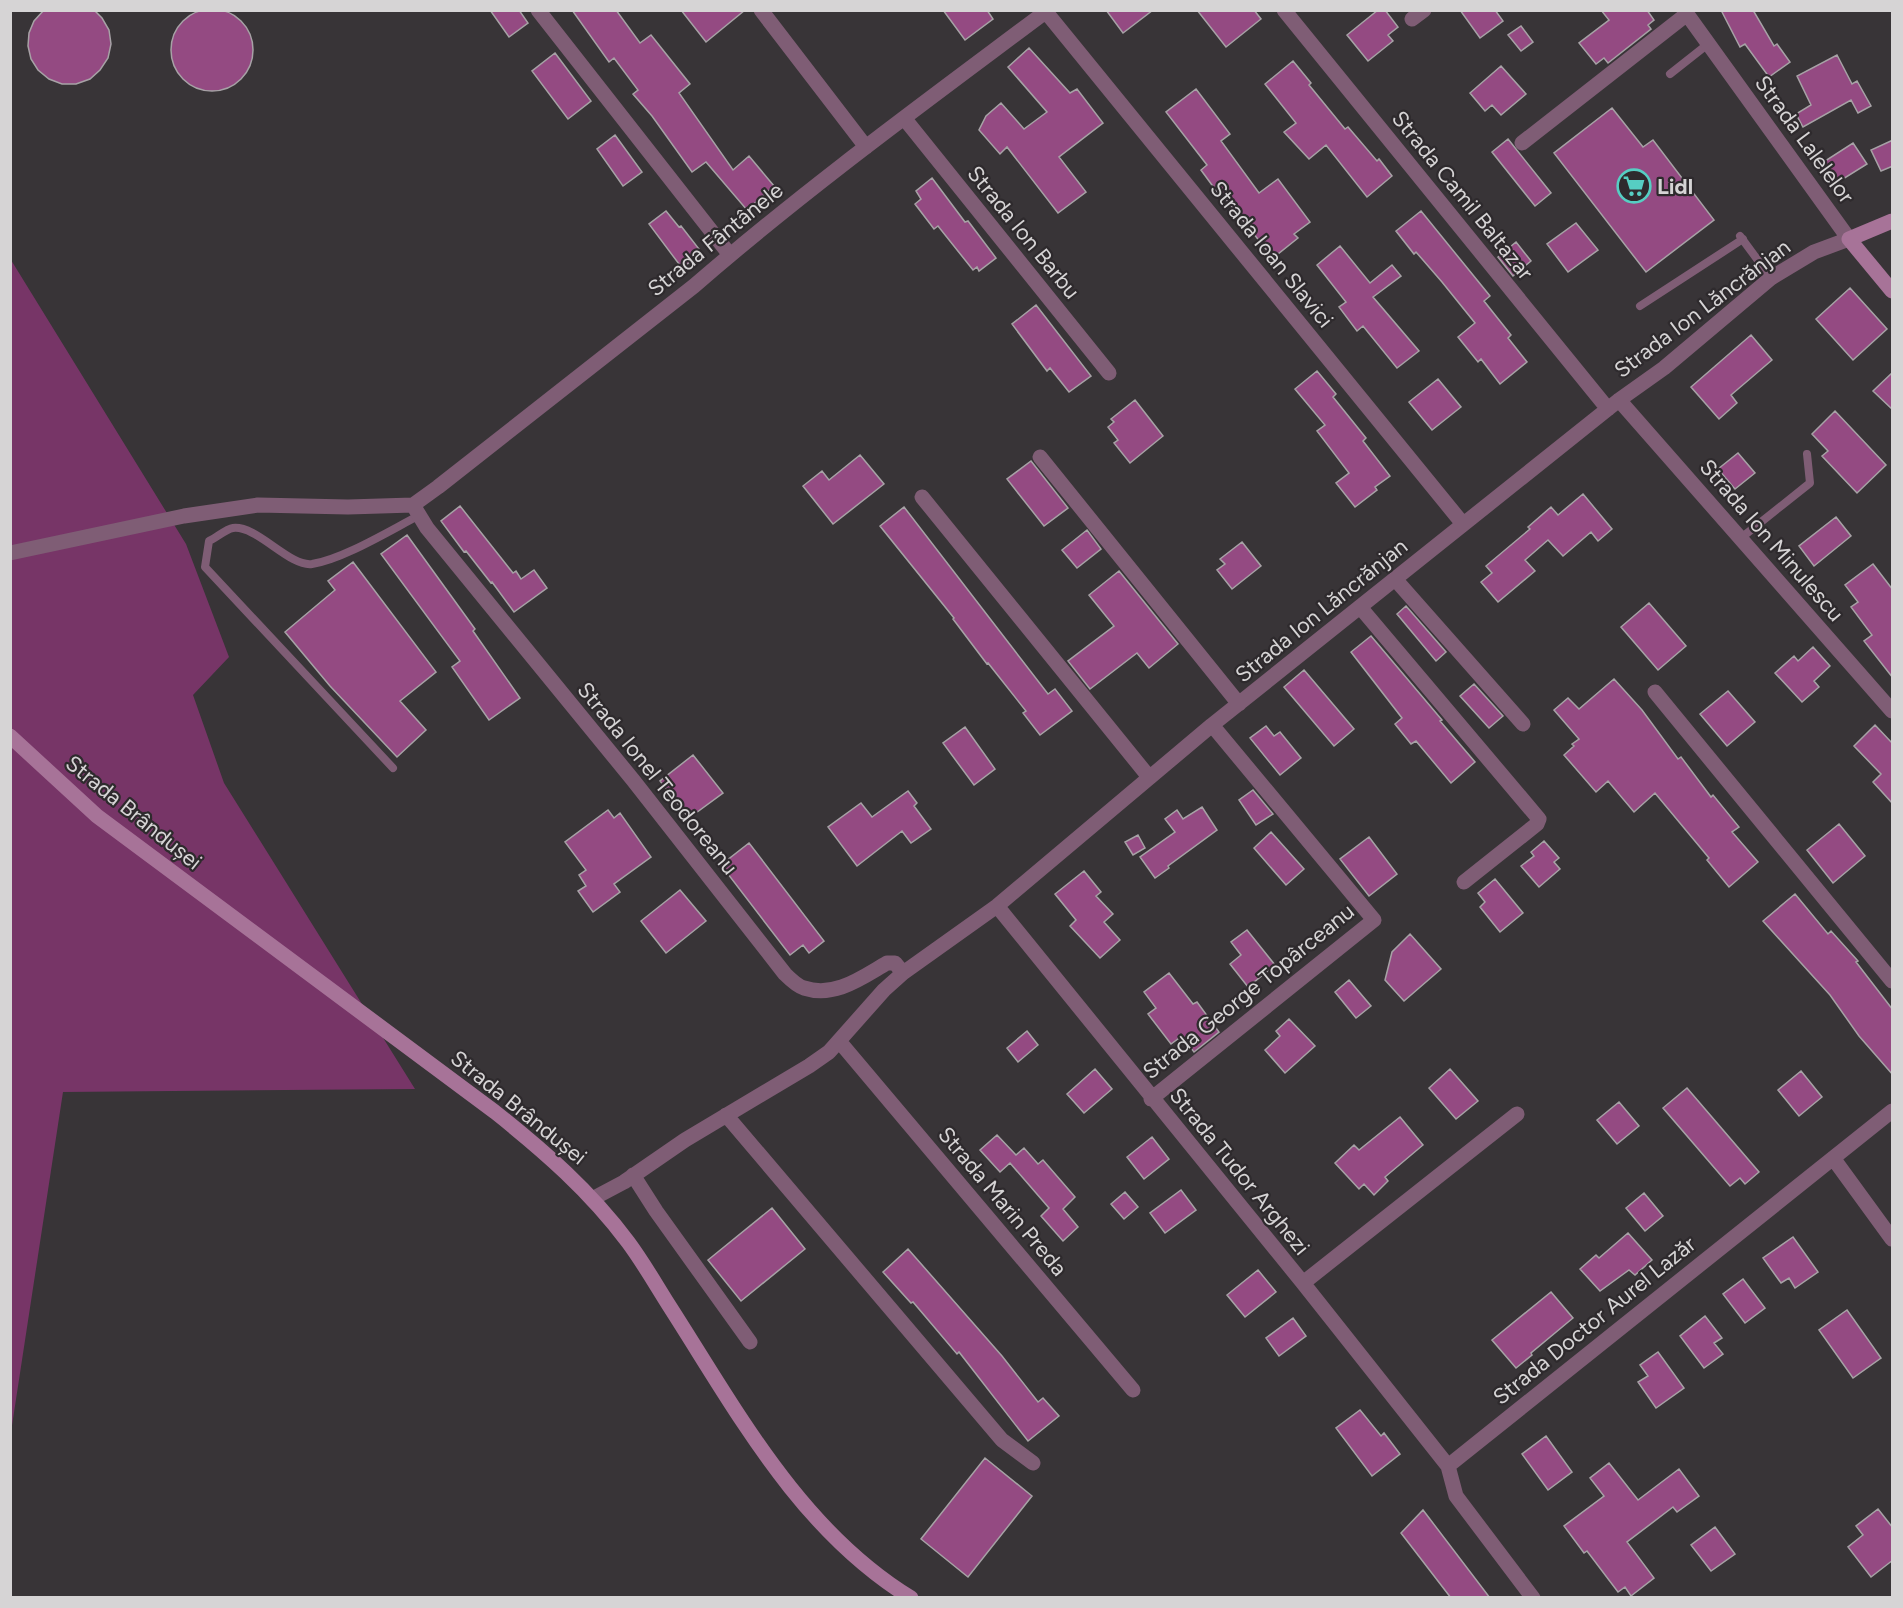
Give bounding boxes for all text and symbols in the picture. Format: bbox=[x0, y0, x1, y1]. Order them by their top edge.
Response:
street label: Strada Lalelelor bbox=[1749, 70, 1860, 209]
street label: Strada Camil Baltazar bbox=[1386, 105, 1539, 286]
street label: Strada Ion Barbu bbox=[962, 160, 1086, 304]
supermarket icon: Lidl bbox=[1616, 168, 1652, 204]
place label: Lidl bbox=[1657, 173, 1693, 200]
street label: Strada Ioan Slavici bbox=[1204, 176, 1339, 333]
street label: Strada Fântânele bbox=[642, 177, 788, 302]
street label: Strada Ion Lăncrănjan bbox=[1609, 233, 1796, 383]
street label: Strada Ion Minulescu bbox=[1694, 454, 1849, 627]
street label: Strada Ion Lăncrănjan bbox=[1230, 533, 1413, 688]
street label: Strada Ionel Teodoreanu bbox=[572, 677, 744, 880]
street label: Strada Brândușei bbox=[60, 749, 207, 875]
street label: Strada George Topârceanu bbox=[1137, 898, 1359, 1085]
street label: Strada Brândușei bbox=[445, 1044, 592, 1170]
street label: Strada Tudor Arghezi bbox=[1164, 1082, 1315, 1260]
street label: Strada Marin Preda bbox=[932, 1121, 1073, 1281]
street label: Strada Doctor Aurel Lazăr bbox=[1488, 1230, 1701, 1410]

